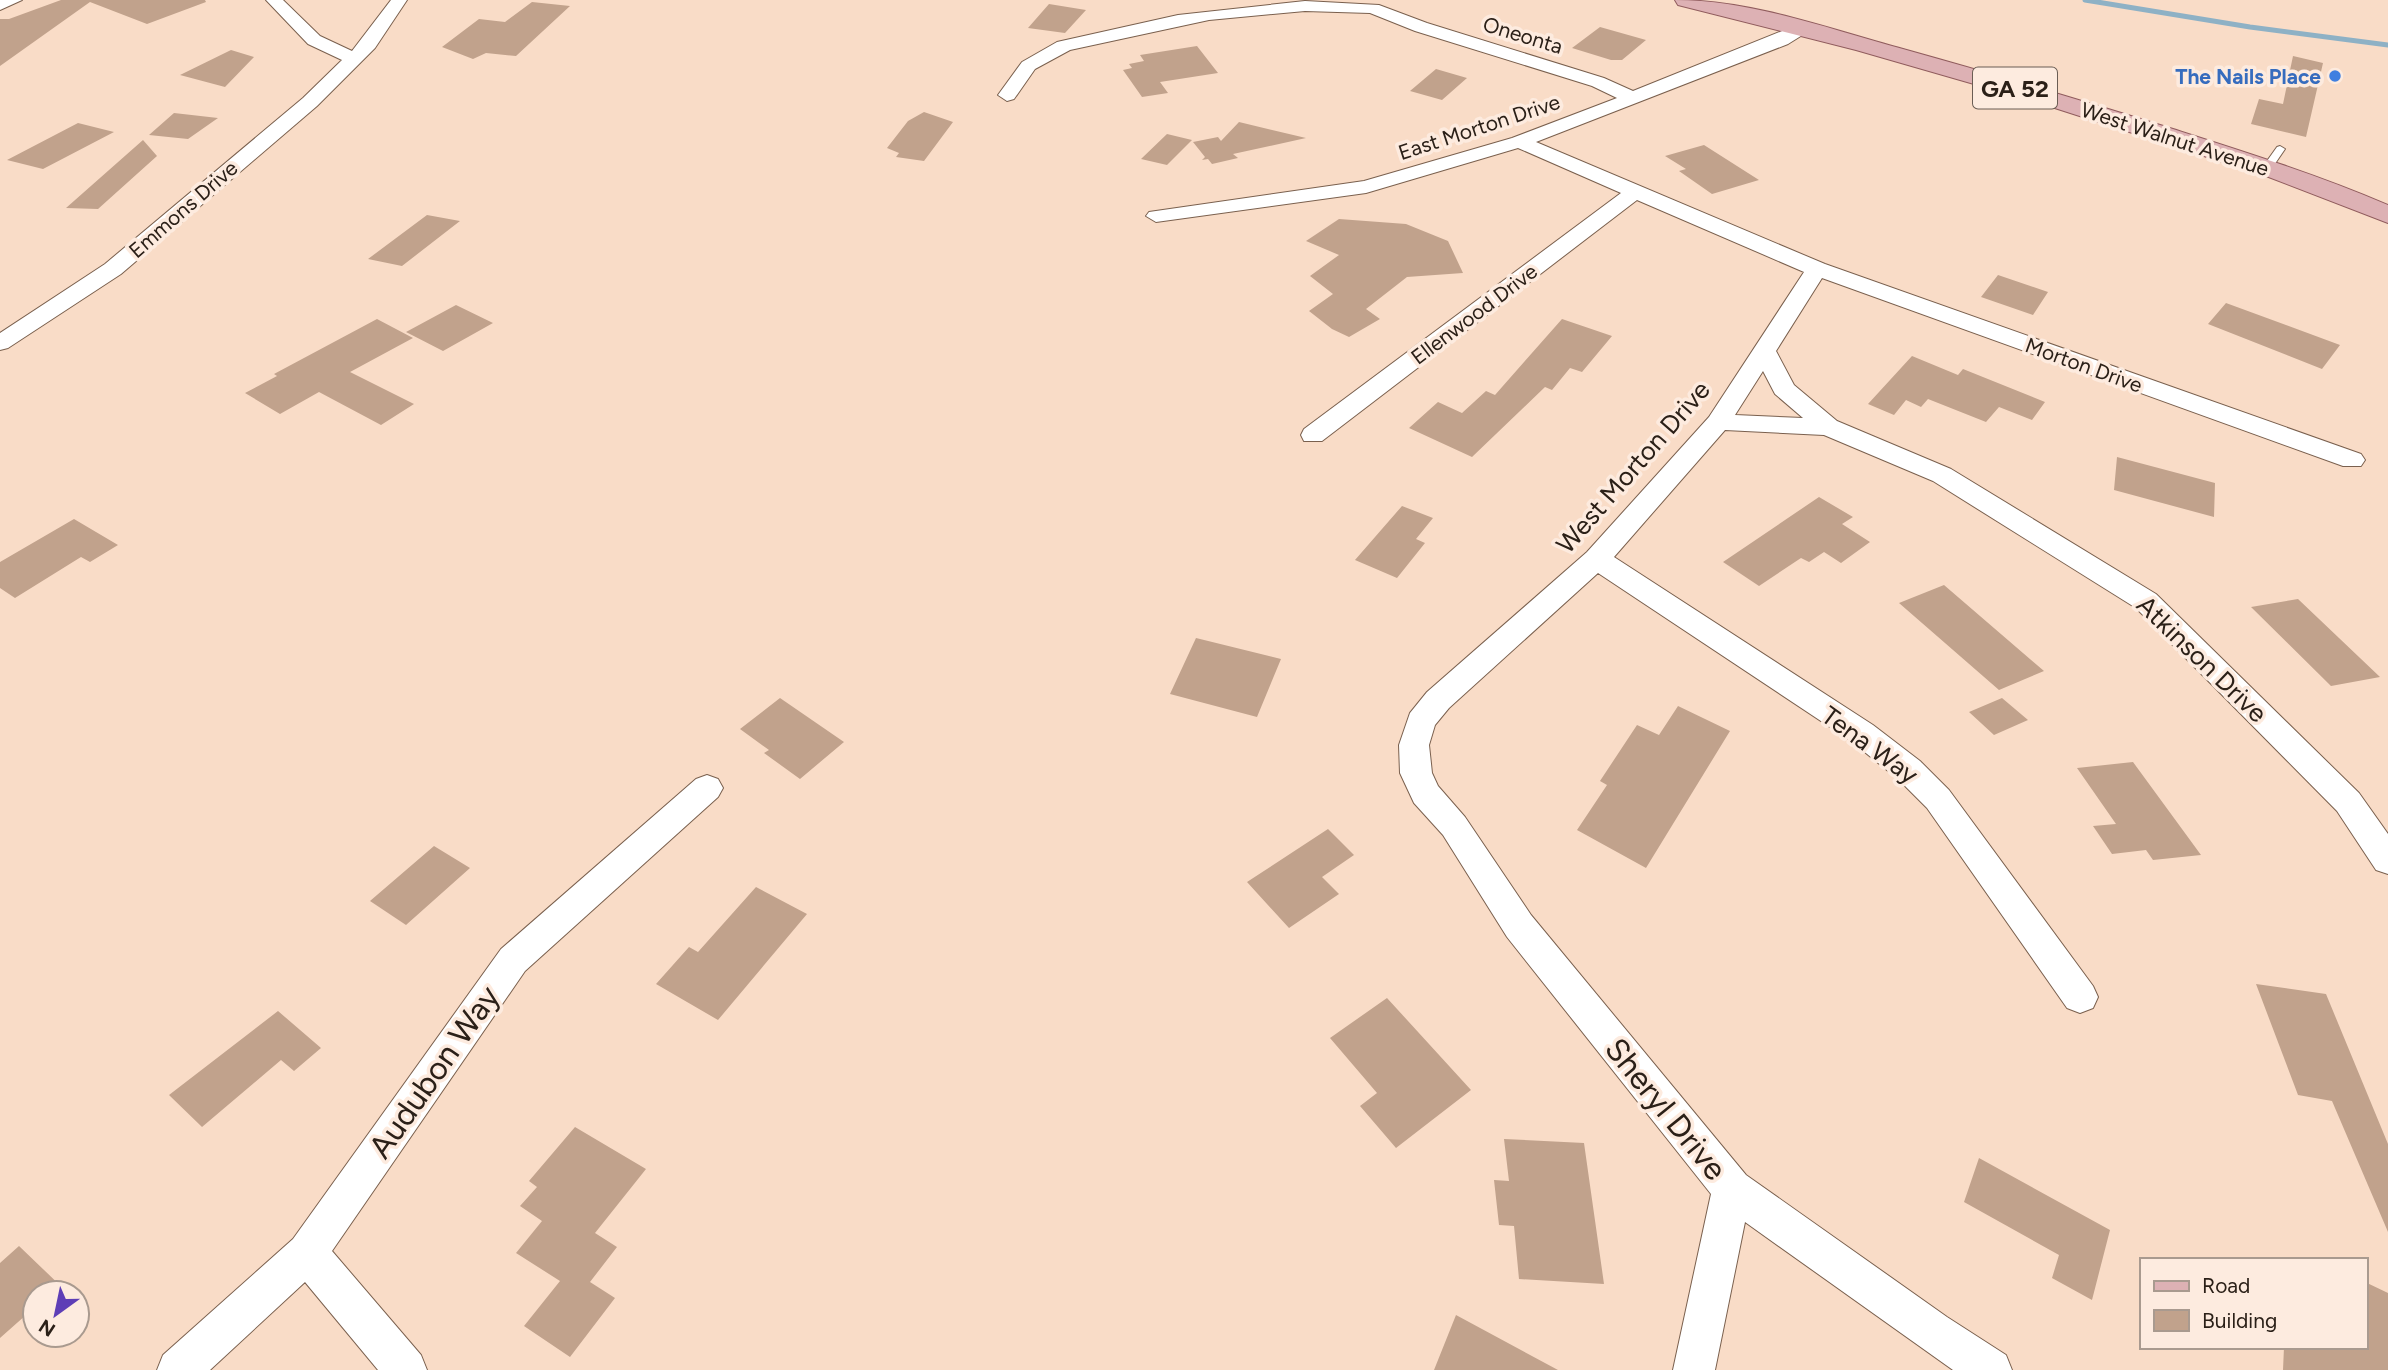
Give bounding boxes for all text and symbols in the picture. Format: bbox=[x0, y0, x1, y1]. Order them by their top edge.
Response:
street label: Oneonta bbox=[1480, 11, 1566, 59]
place label: The Nails Place bbox=[2175, 64, 2321, 89]
road number: GA 52 bbox=[1973, 68, 2057, 108]
marker: The Nails Place bbox=[2327, 68, 2343, 84]
street label: East Morton Drive bbox=[1395, 89, 1563, 165]
street label: West Walnut Avenue bbox=[2078, 97, 2272, 181]
street label: Emmons Drive bbox=[124, 155, 242, 263]
street label: Ellenwood Drive bbox=[1406, 258, 1542, 370]
street label: Morton Drive bbox=[2022, 332, 2146, 398]
street label: West Morton Drive bbox=[1549, 374, 1717, 560]
street label: Atkinson Drive bbox=[2130, 589, 2274, 729]
street label: Tena Way bbox=[1815, 699, 1925, 791]
street label: Audubon Way bbox=[361, 978, 507, 1165]
street label: Sheryl Drive bbox=[1597, 1030, 1735, 1188]
legend bbox=[2140, 1258, 2367, 1349]
text: Road bbox=[2202, 1273, 2250, 1298]
north arrow bbox=[21, 1279, 91, 1349]
text: Building bbox=[2202, 1308, 2277, 1333]
text: N bbox=[35, 1314, 59, 1341]

